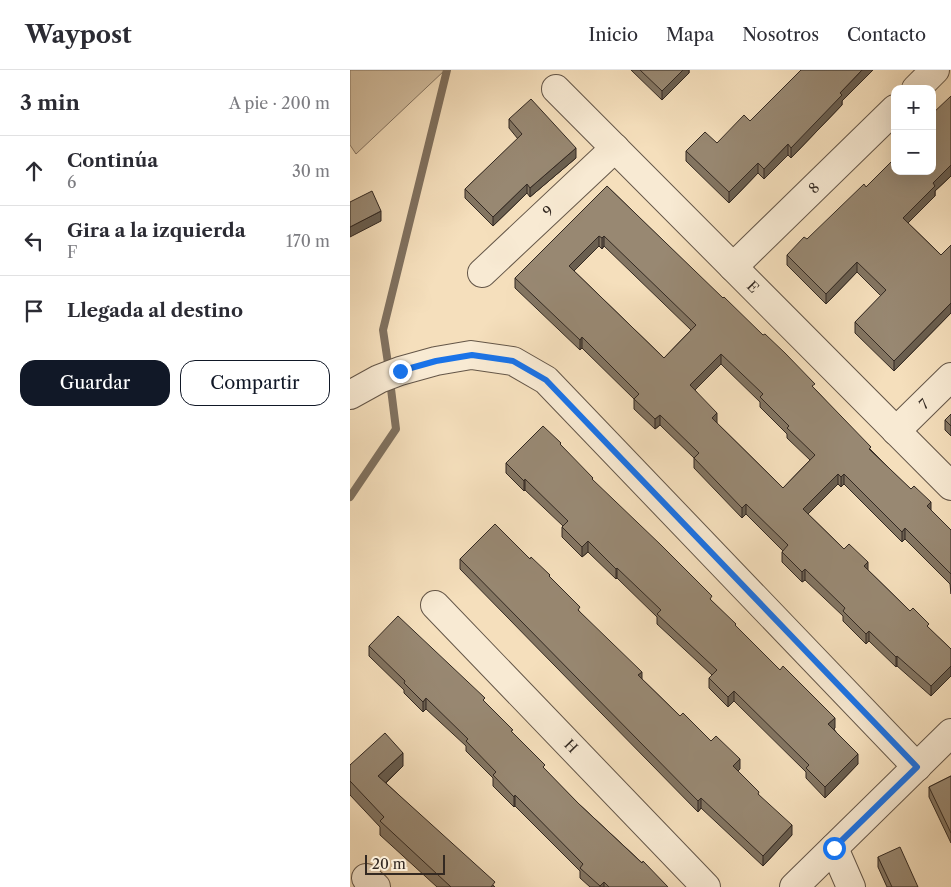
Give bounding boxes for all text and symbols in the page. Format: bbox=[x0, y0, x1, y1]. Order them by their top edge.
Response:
text: Waypost bbox=[25, 20, 132, 49]
text: Inicio bbox=[589, 24, 638, 46]
text: Mapa bbox=[666, 24, 714, 46]
text: Nosotros bbox=[742, 24, 819, 46]
text: Contacto bbox=[847, 24, 926, 46]
map controls bbox=[891, 85, 936, 175]
button: + bbox=[891, 85, 936, 130]
text: 3 min bbox=[20, 90, 80, 115]
text: A pie · 200 m bbox=[229, 93, 330, 113]
button: − bbox=[891, 130, 936, 175]
text: Continúa bbox=[67, 149, 158, 172]
icon: ahead bbox=[20, 157, 48, 185]
text: 30 m bbox=[292, 161, 330, 181]
text: 6 bbox=[67, 172, 76, 192]
street label: 8 bbox=[805, 179, 823, 197]
street label: 9 bbox=[539, 202, 557, 220]
text: Gira a la izquierda bbox=[67, 219, 246, 242]
icon: left bbox=[20, 227, 48, 255]
text: 170 m bbox=[286, 231, 330, 251]
text: F bbox=[67, 242, 77, 262]
street label: E bbox=[743, 277, 763, 297]
icon: arrive bbox=[20, 297, 48, 325]
text: Llegada al destino bbox=[67, 299, 243, 322]
button: Guardar bbox=[20, 360, 170, 406]
button: Compartir bbox=[180, 360, 330, 406]
route end bbox=[389, 360, 412, 383]
street label: 7 bbox=[915, 395, 933, 413]
street label: H bbox=[560, 735, 582, 757]
route start bbox=[823, 837, 846, 860]
scale bar bbox=[365, 852, 445, 875]
text: 20 m bbox=[372, 855, 406, 873]

